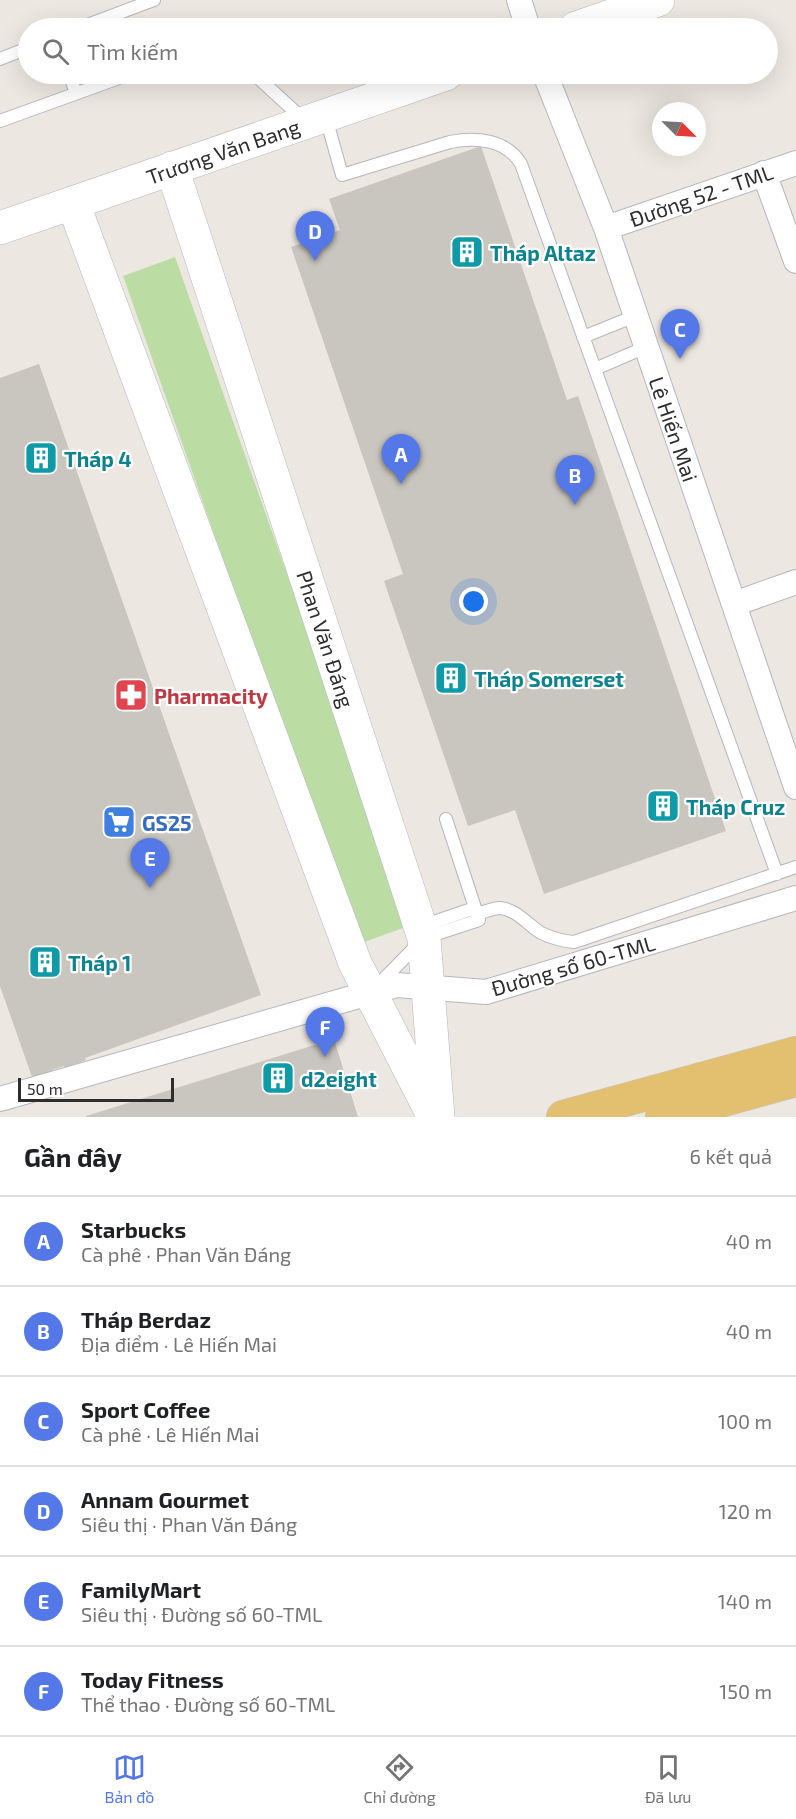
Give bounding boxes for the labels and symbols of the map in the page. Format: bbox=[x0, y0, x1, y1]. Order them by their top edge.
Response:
north arrow bbox=[652, 102, 706, 156]
street label: Trương Văn Bang bbox=[143, 113, 303, 189]
street label: Đường 52 - TML bbox=[626, 159, 776, 231]
pin: D bbox=[296, 212, 334, 261]
building icon: Tháp Altaz bbox=[449, 234, 485, 270]
place label: Tháp Altaz bbox=[490, 240, 596, 265]
pin: C bbox=[660, 310, 700, 359]
street label: Lê Hiến Mai bbox=[644, 373, 704, 485]
pin: A bbox=[382, 434, 420, 484]
building icon: Tháp 4 bbox=[23, 440, 59, 476]
place label: Tháp 4 bbox=[64, 446, 132, 471]
pin: B bbox=[556, 456, 594, 505]
street label: Phan Văn Đáng bbox=[292, 567, 360, 711]
your location bbox=[459, 587, 488, 616]
building icon: Tháp Somerset bbox=[433, 660, 469, 696]
place label: Tháp Somerset bbox=[474, 666, 624, 691]
pharmacy icon: Pharmacity bbox=[113, 677, 149, 713]
place label: Pharmacity bbox=[154, 683, 268, 709]
building icon: Tháp Cruz bbox=[645, 788, 681, 824]
place label: Tháp Cruz bbox=[686, 794, 785, 819]
supermarket icon: GS25 bbox=[101, 804, 137, 840]
place label: GS25 bbox=[142, 810, 192, 835]
pin: E bbox=[130, 838, 170, 888]
street label: Đường số 60-TML bbox=[488, 930, 658, 1000]
building icon: Tháp 1 bbox=[27, 944, 63, 980]
place label: Tháp 1 bbox=[68, 950, 131, 975]
pin: F bbox=[306, 1008, 344, 1057]
building icon: d2eight bbox=[260, 1060, 296, 1096]
place label: d2eight bbox=[301, 1066, 377, 1091]
scale bar bbox=[18, 1075, 174, 1102]

